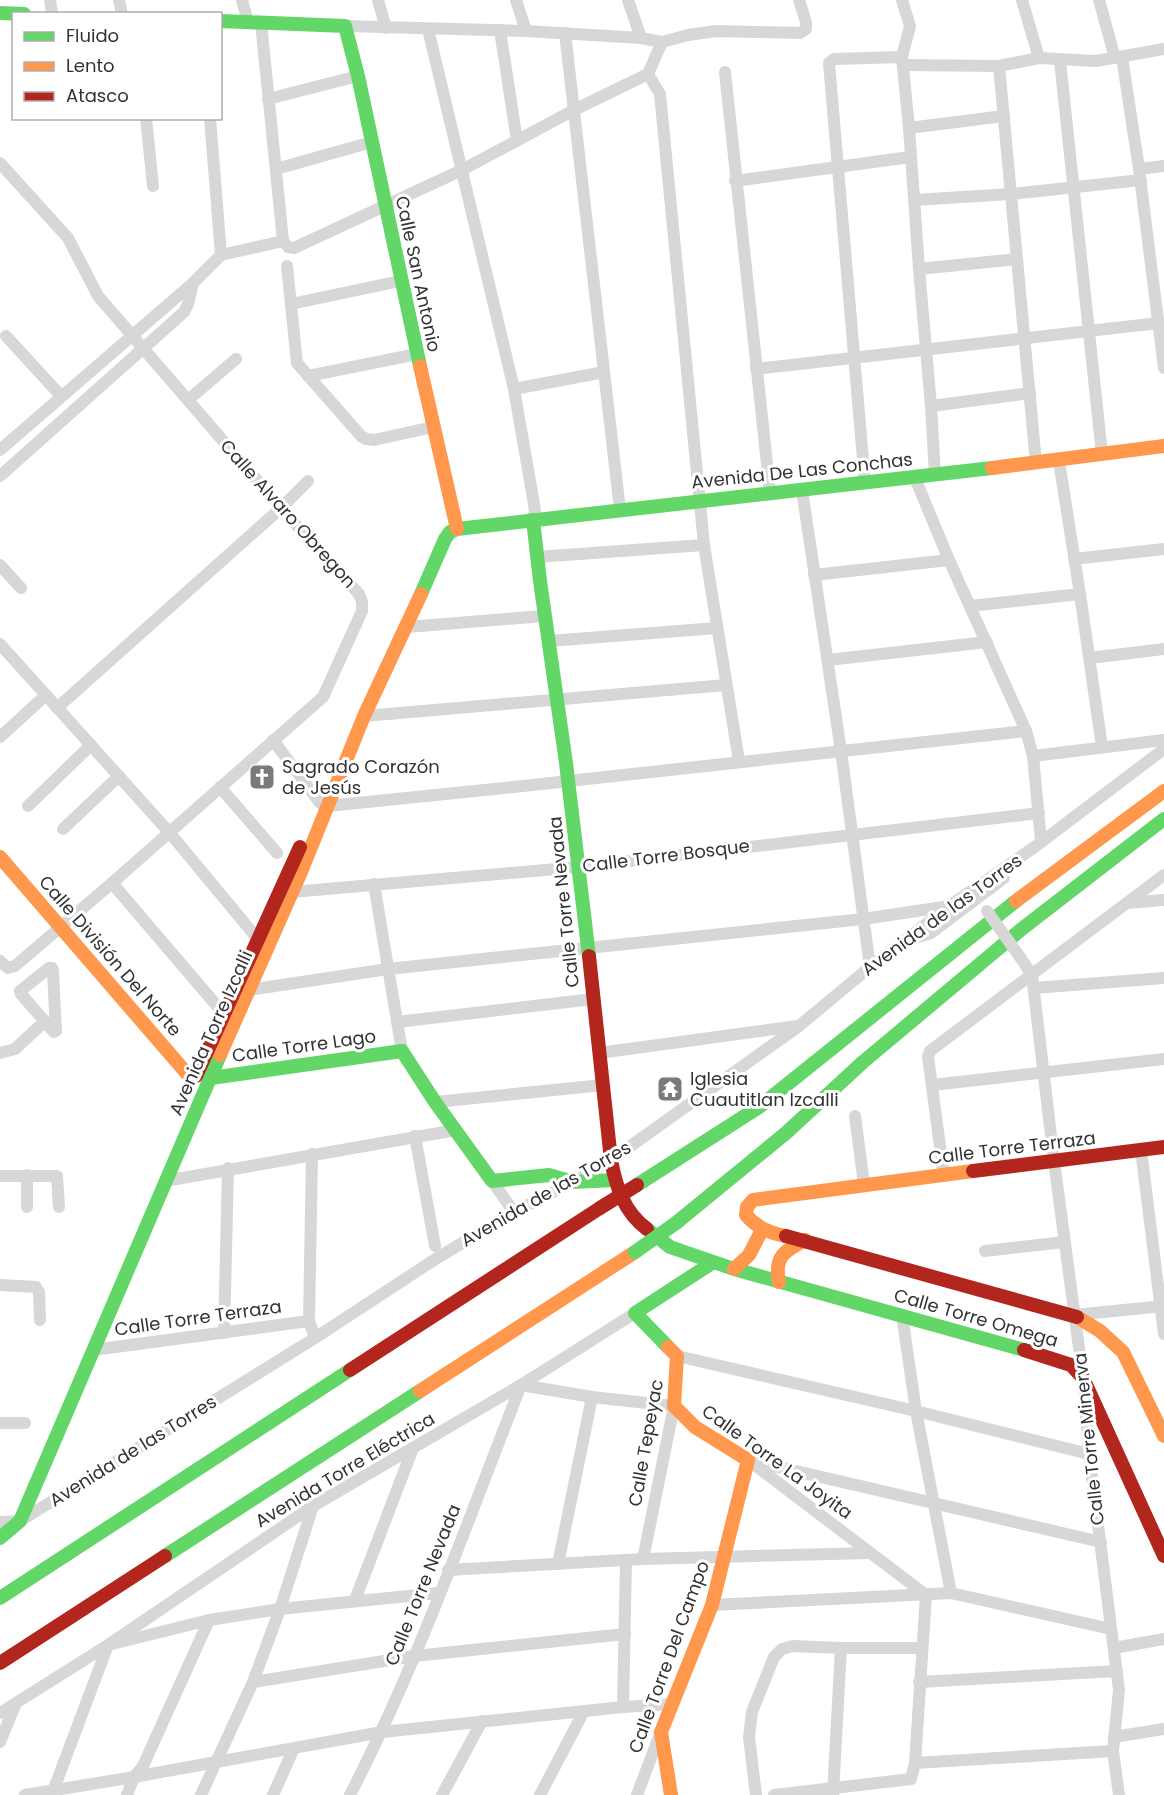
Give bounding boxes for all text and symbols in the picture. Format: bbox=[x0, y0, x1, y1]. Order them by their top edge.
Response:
legend bbox=[12, 12, 222, 120]
text: Fluido bbox=[66, 23, 119, 48]
text: Lento bbox=[66, 53, 115, 78]
text: Atasco bbox=[66, 83, 129, 108]
street label: Calle San Antonio bbox=[390, 193, 447, 354]
street label: Calle Alvaro Obregon bbox=[215, 434, 362, 593]
street label: Avenida De Las Conchas bbox=[690, 446, 914, 495]
place label: Sagrado Corazón de Jesús bbox=[282, 754, 440, 800]
church icon: Sagrado Corazón de Jesús bbox=[247, 762, 277, 792]
street label: Calle Torre Nevada bbox=[542, 815, 585, 989]
street label: Calle Torre Bosque bbox=[581, 833, 751, 878]
street label: Avenida de las Torres bbox=[856, 848, 1027, 981]
street label: Calle División Del Norte bbox=[33, 870, 187, 1042]
street label: Avenida Torre Izcalli bbox=[163, 946, 258, 1119]
street label: Calle Torre Lago bbox=[230, 1023, 378, 1068]
place label: Iglesia Cuautitlan Izcalli bbox=[690, 1066, 839, 1112]
temple icon: Iglesia Cuautitlan Izcalli bbox=[655, 1074, 685, 1104]
street label: Calle Torre Terraza bbox=[927, 1125, 1097, 1170]
street label: Avenida de las Torres bbox=[456, 1135, 635, 1253]
street label: Calle Torre Omega bbox=[891, 1282, 1061, 1353]
street label: Calle Torre Terraza bbox=[113, 1293, 283, 1342]
street label: Calle Torre Minerva bbox=[1067, 1352, 1110, 1526]
street label: Calle Tepeyac bbox=[622, 1377, 669, 1508]
street label: Avenida de las Torres bbox=[44, 1389, 221, 1512]
street label: Calle Torre La Joyita bbox=[697, 1398, 858, 1525]
street label: Avenida Torre Eléctrica bbox=[250, 1406, 439, 1533]
street label: Calle Torre Nevada bbox=[379, 1500, 466, 1669]
street label: Calle Torre Del Campo bbox=[622, 1557, 715, 1756]

